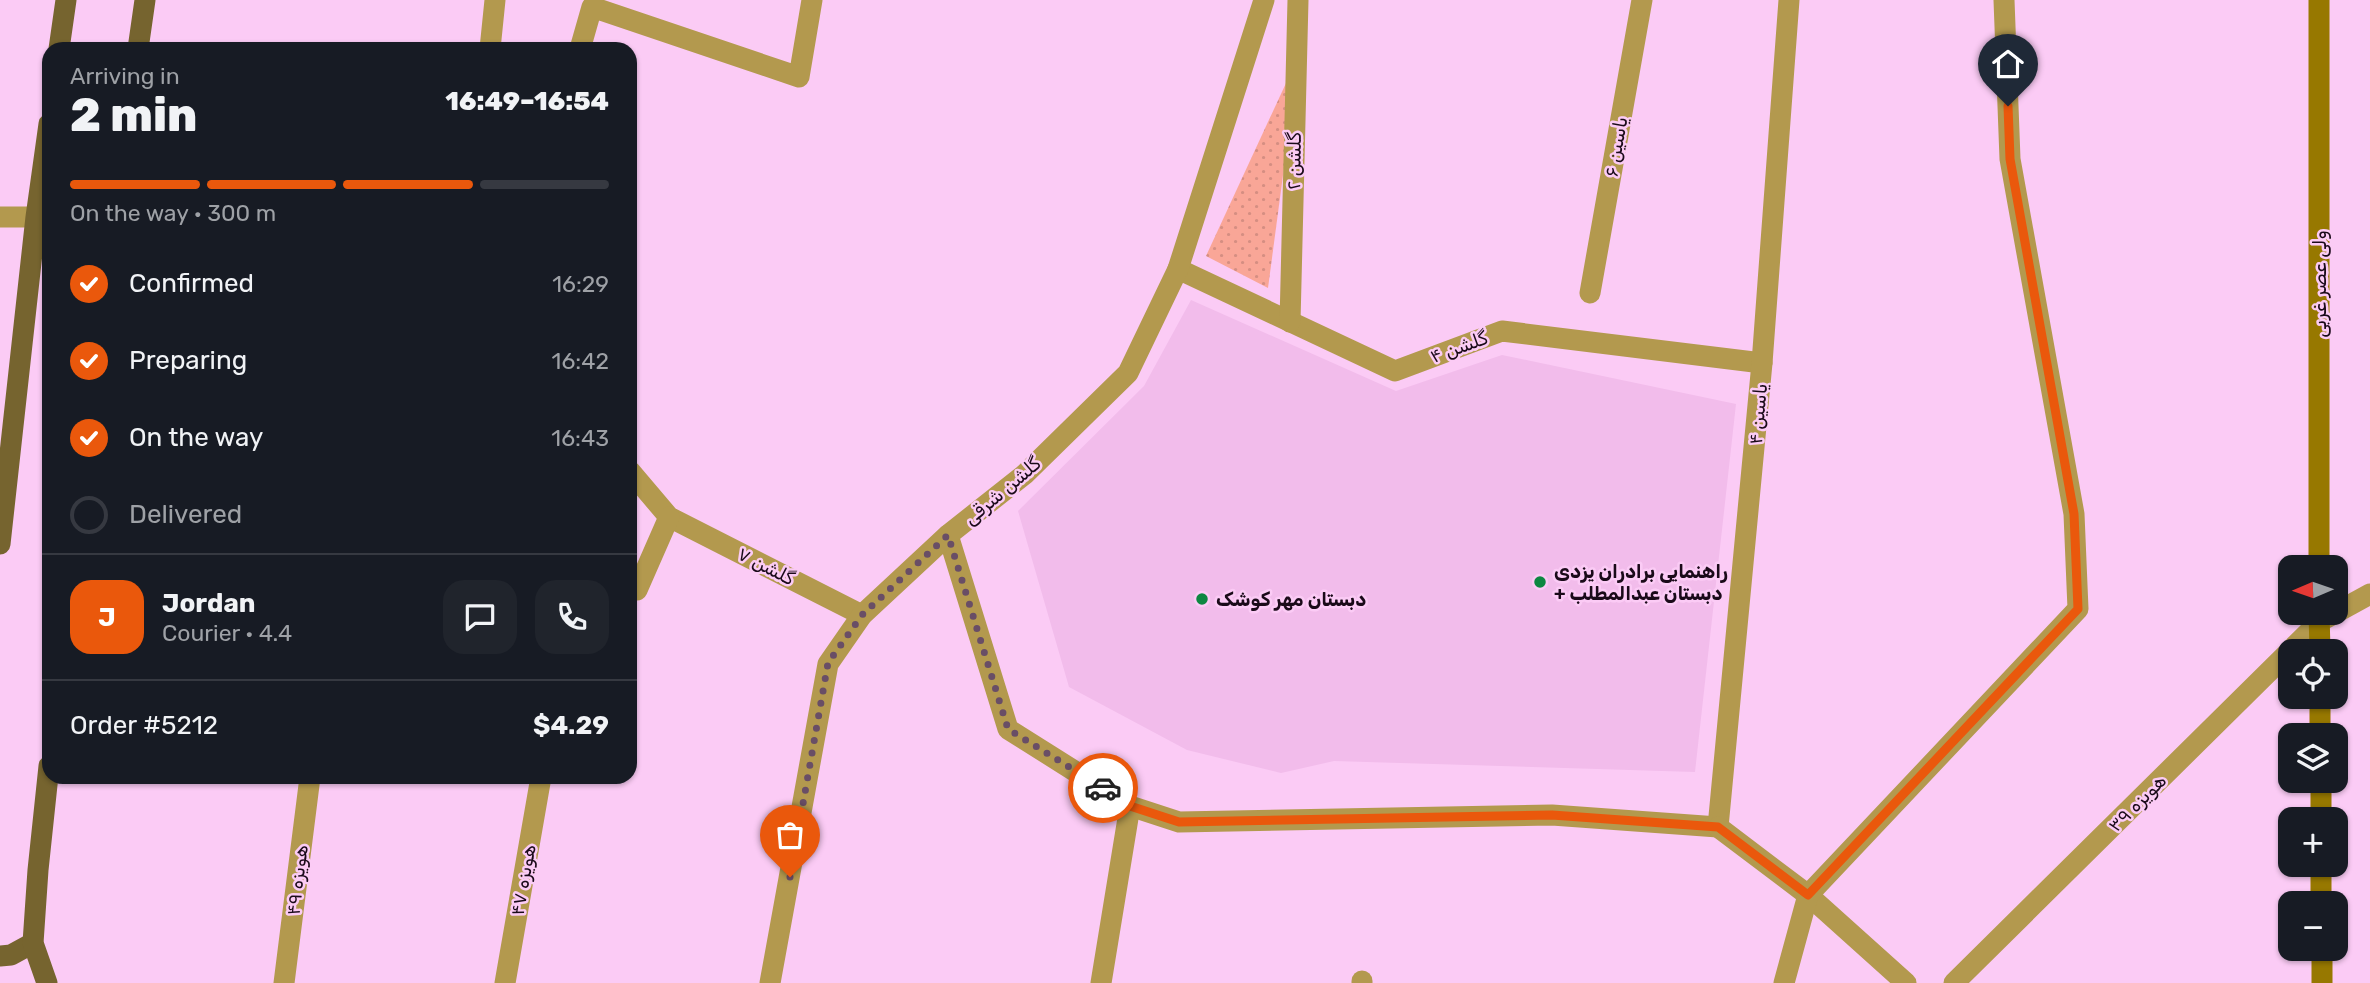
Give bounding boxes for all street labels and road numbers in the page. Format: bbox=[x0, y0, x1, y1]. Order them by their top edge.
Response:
street label: یاسین ۶ bbox=[1599, 115, 1633, 179]
street label: گلشن ۲ bbox=[1282, 131, 1306, 190]
street label: ولی عصر غربی bbox=[2308, 230, 2331, 338]
street label: گلشن ۴ bbox=[1427, 326, 1491, 368]
street label: یاسین ۴ bbox=[1744, 383, 1772, 445]
street label: گلشن شرقی bbox=[959, 452, 1046, 530]
street label: گلشن ۷ bbox=[734, 542, 799, 590]
street label: هویزه ۳۹ bbox=[2103, 769, 2171, 837]
street label: هویزه ۴۷ bbox=[505, 842, 541, 917]
street label: هویزه ۴۹ bbox=[281, 843, 313, 917]

